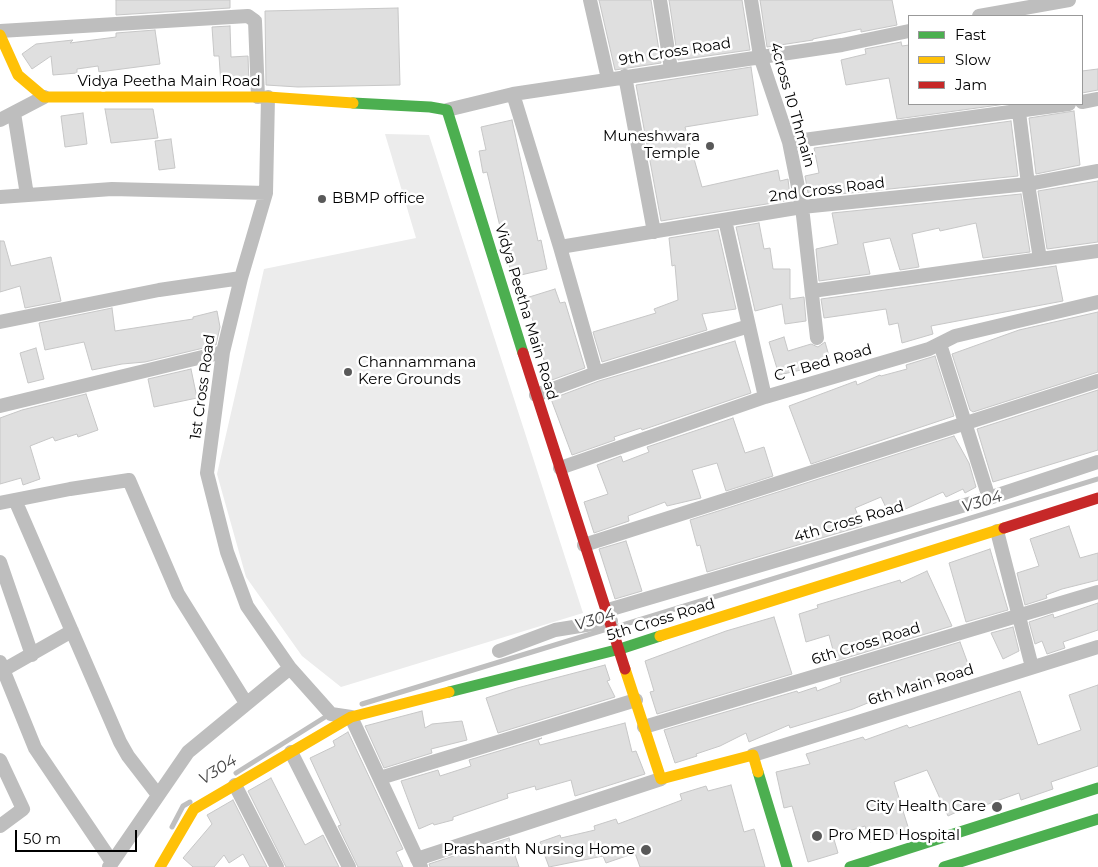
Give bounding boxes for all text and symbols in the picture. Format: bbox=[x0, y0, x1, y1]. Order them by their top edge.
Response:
legend bbox=[908, 15, 1083, 105]
text: Fast bbox=[955, 25, 986, 44]
street label: 9th Cross Road bbox=[618, 34, 732, 70]
street label: 4cross 10 Thmain bbox=[766, 40, 818, 170]
text: Slow bbox=[955, 50, 991, 69]
street label: Vidya Peetha Main Road bbox=[77, 73, 261, 91]
text: Jam bbox=[955, 75, 987, 94]
place label: Muneshwara Temple bbox=[603, 128, 700, 163]
marker: Muneshwara Temple bbox=[704, 140, 716, 152]
street label: 2nd Cross Road bbox=[768, 174, 886, 206]
place label: BBMP office bbox=[332, 190, 425, 208]
marker: BBMP office bbox=[316, 193, 328, 205]
street label: Vidya Peetha Main Road bbox=[491, 222, 561, 402]
street label: 1st Cross Road bbox=[187, 333, 219, 441]
street label: C T Bed Road bbox=[772, 340, 874, 386]
place label: Channammana Kere Grounds bbox=[358, 354, 476, 389]
marker: Channammana Kere Grounds bbox=[342, 366, 354, 378]
water label: V304 bbox=[959, 487, 1005, 517]
street label: 4th Cross Road bbox=[792, 498, 906, 546]
street label: 5th Cross Road bbox=[605, 595, 717, 645]
water label: V304 bbox=[572, 605, 618, 635]
street label: 6th Cross Road bbox=[809, 619, 923, 669]
street label: 6th Main Road bbox=[866, 660, 976, 710]
water label: V304 bbox=[195, 751, 241, 789]
place label: City Health Care bbox=[866, 798, 986, 816]
marker: City Health Care bbox=[990, 800, 1004, 814]
scale bar bbox=[18, 820, 140, 852]
place label: Pro MED Hospital bbox=[828, 827, 960, 845]
text: 50 m bbox=[23, 829, 61, 848]
marker: Pro MED Hospital bbox=[810, 829, 824, 843]
place label: Prashanth Nursing Home bbox=[443, 841, 635, 859]
marker: Prashanth Nursing Home bbox=[639, 843, 653, 857]

